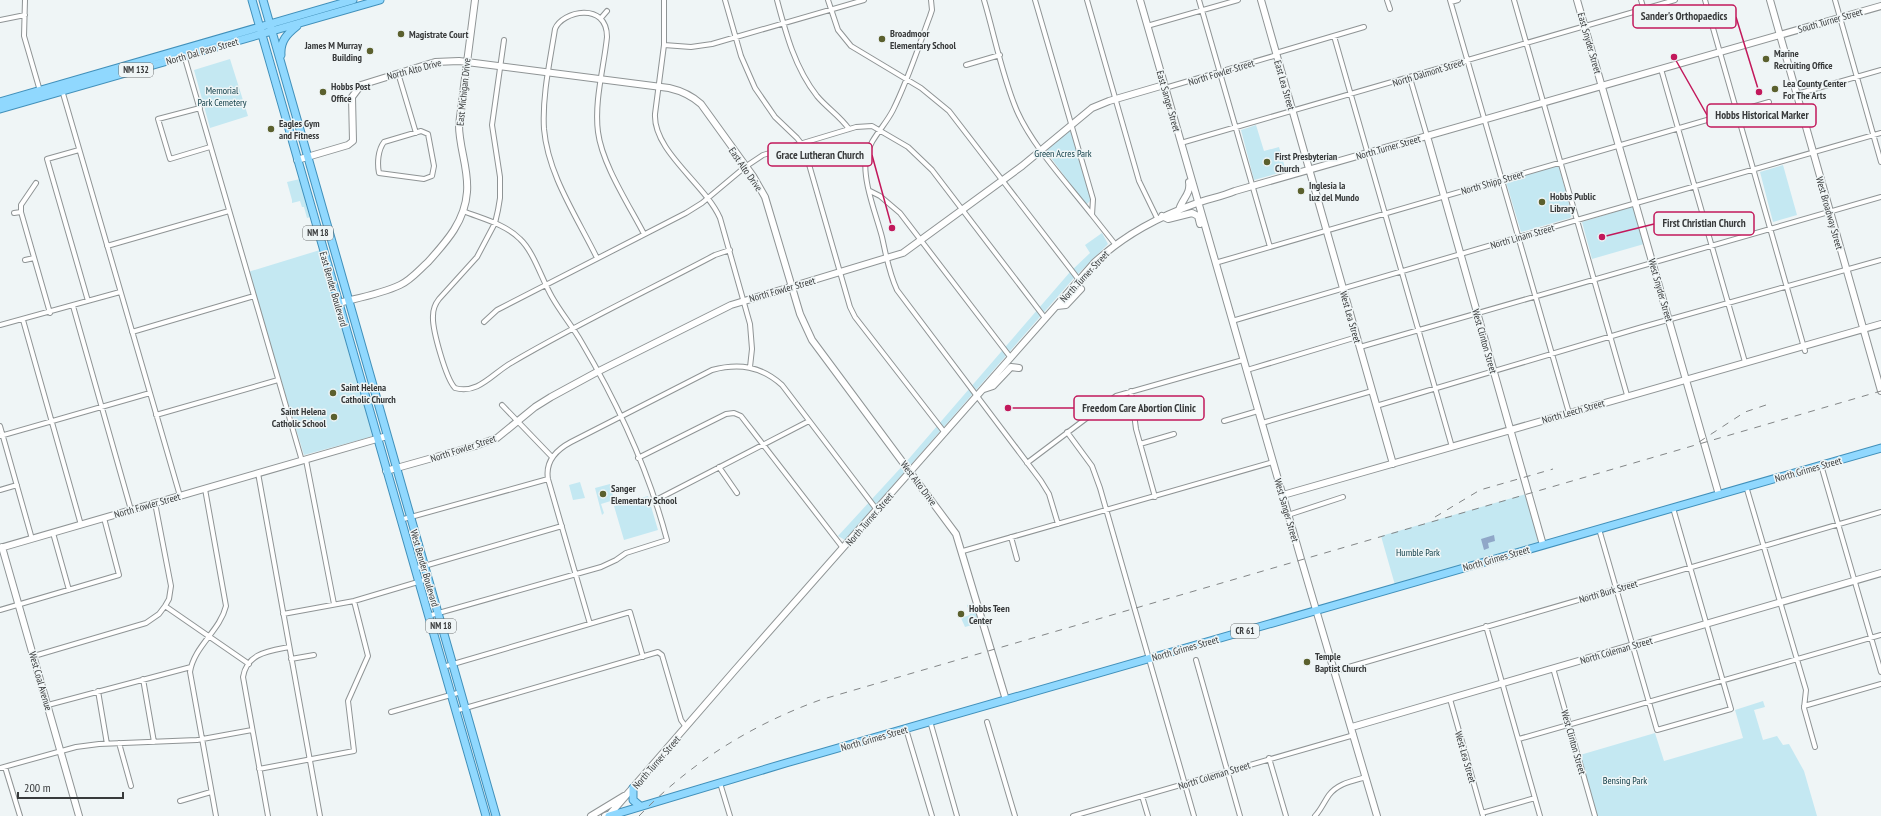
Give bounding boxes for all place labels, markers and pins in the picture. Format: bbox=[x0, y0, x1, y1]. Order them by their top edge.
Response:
callout: Sander's Orthopaedics bbox=[1633, 5, 1736, 28]
place label: Broadmoor Elementary School bbox=[890, 27, 956, 52]
place label: Magistrate Court bbox=[409, 28, 468, 41]
marker: Magistrate Court bbox=[396, 29, 406, 39]
marker: Broadmoor Elementary School bbox=[877, 34, 887, 44]
place label: James M Murray Building bbox=[304, 39, 363, 64]
marker: James M Murray Building bbox=[365, 46, 375, 56]
place label: Marine Recruiting Office bbox=[1774, 47, 1833, 72]
marker: Marine Recruiting Office bbox=[1761, 54, 1771, 64]
place label: Lea County Center For The Arts bbox=[1783, 77, 1847, 102]
place label: Hobbs Post Office bbox=[331, 80, 371, 105]
marker: Lea County Center For The Arts bbox=[1770, 84, 1780, 94]
marker: Hobbs Post Office bbox=[318, 87, 328, 97]
callout: Hobbs Historical Marker bbox=[1707, 104, 1816, 127]
place label: Eagles Gym and Fitness bbox=[279, 117, 320, 142]
marker: Eagles Gym and Fitness bbox=[266, 124, 276, 134]
callout: Grace Lutheran Church bbox=[768, 143, 872, 166]
place label: First Presbyterian Church bbox=[1275, 150, 1338, 175]
marker: First Presbyterian Church bbox=[1262, 157, 1272, 167]
place label: Inglesia la luz del Mundo bbox=[1309, 179, 1360, 204]
marker: Inglesia la luz del Mundo bbox=[1296, 186, 1306, 196]
place label: Hobbs Public Library bbox=[1550, 190, 1596, 215]
marker: Hobbs Public Library bbox=[1537, 197, 1547, 207]
callout: First Christian Church bbox=[1654, 212, 1754, 235]
place label: Saint Helena Catholic Church bbox=[341, 381, 396, 406]
marker: Saint Helena Catholic Church bbox=[328, 388, 338, 398]
callout: Freedom Care Abortion Clinic bbox=[1074, 396, 1204, 420]
place label: Saint Helena Catholic School bbox=[272, 405, 327, 430]
marker: Saint Helena Catholic School bbox=[329, 412, 339, 422]
place label: Sanger Elementary School bbox=[611, 482, 677, 507]
marker: Sanger Elementary School bbox=[598, 489, 608, 499]
place label: Hobbs Teen Center bbox=[969, 602, 1010, 627]
marker: Hobbs Teen Center bbox=[956, 609, 966, 619]
place label: Temple Baptist Church bbox=[1315, 650, 1367, 675]
marker: Temple Baptist Church bbox=[1302, 657, 1312, 667]

